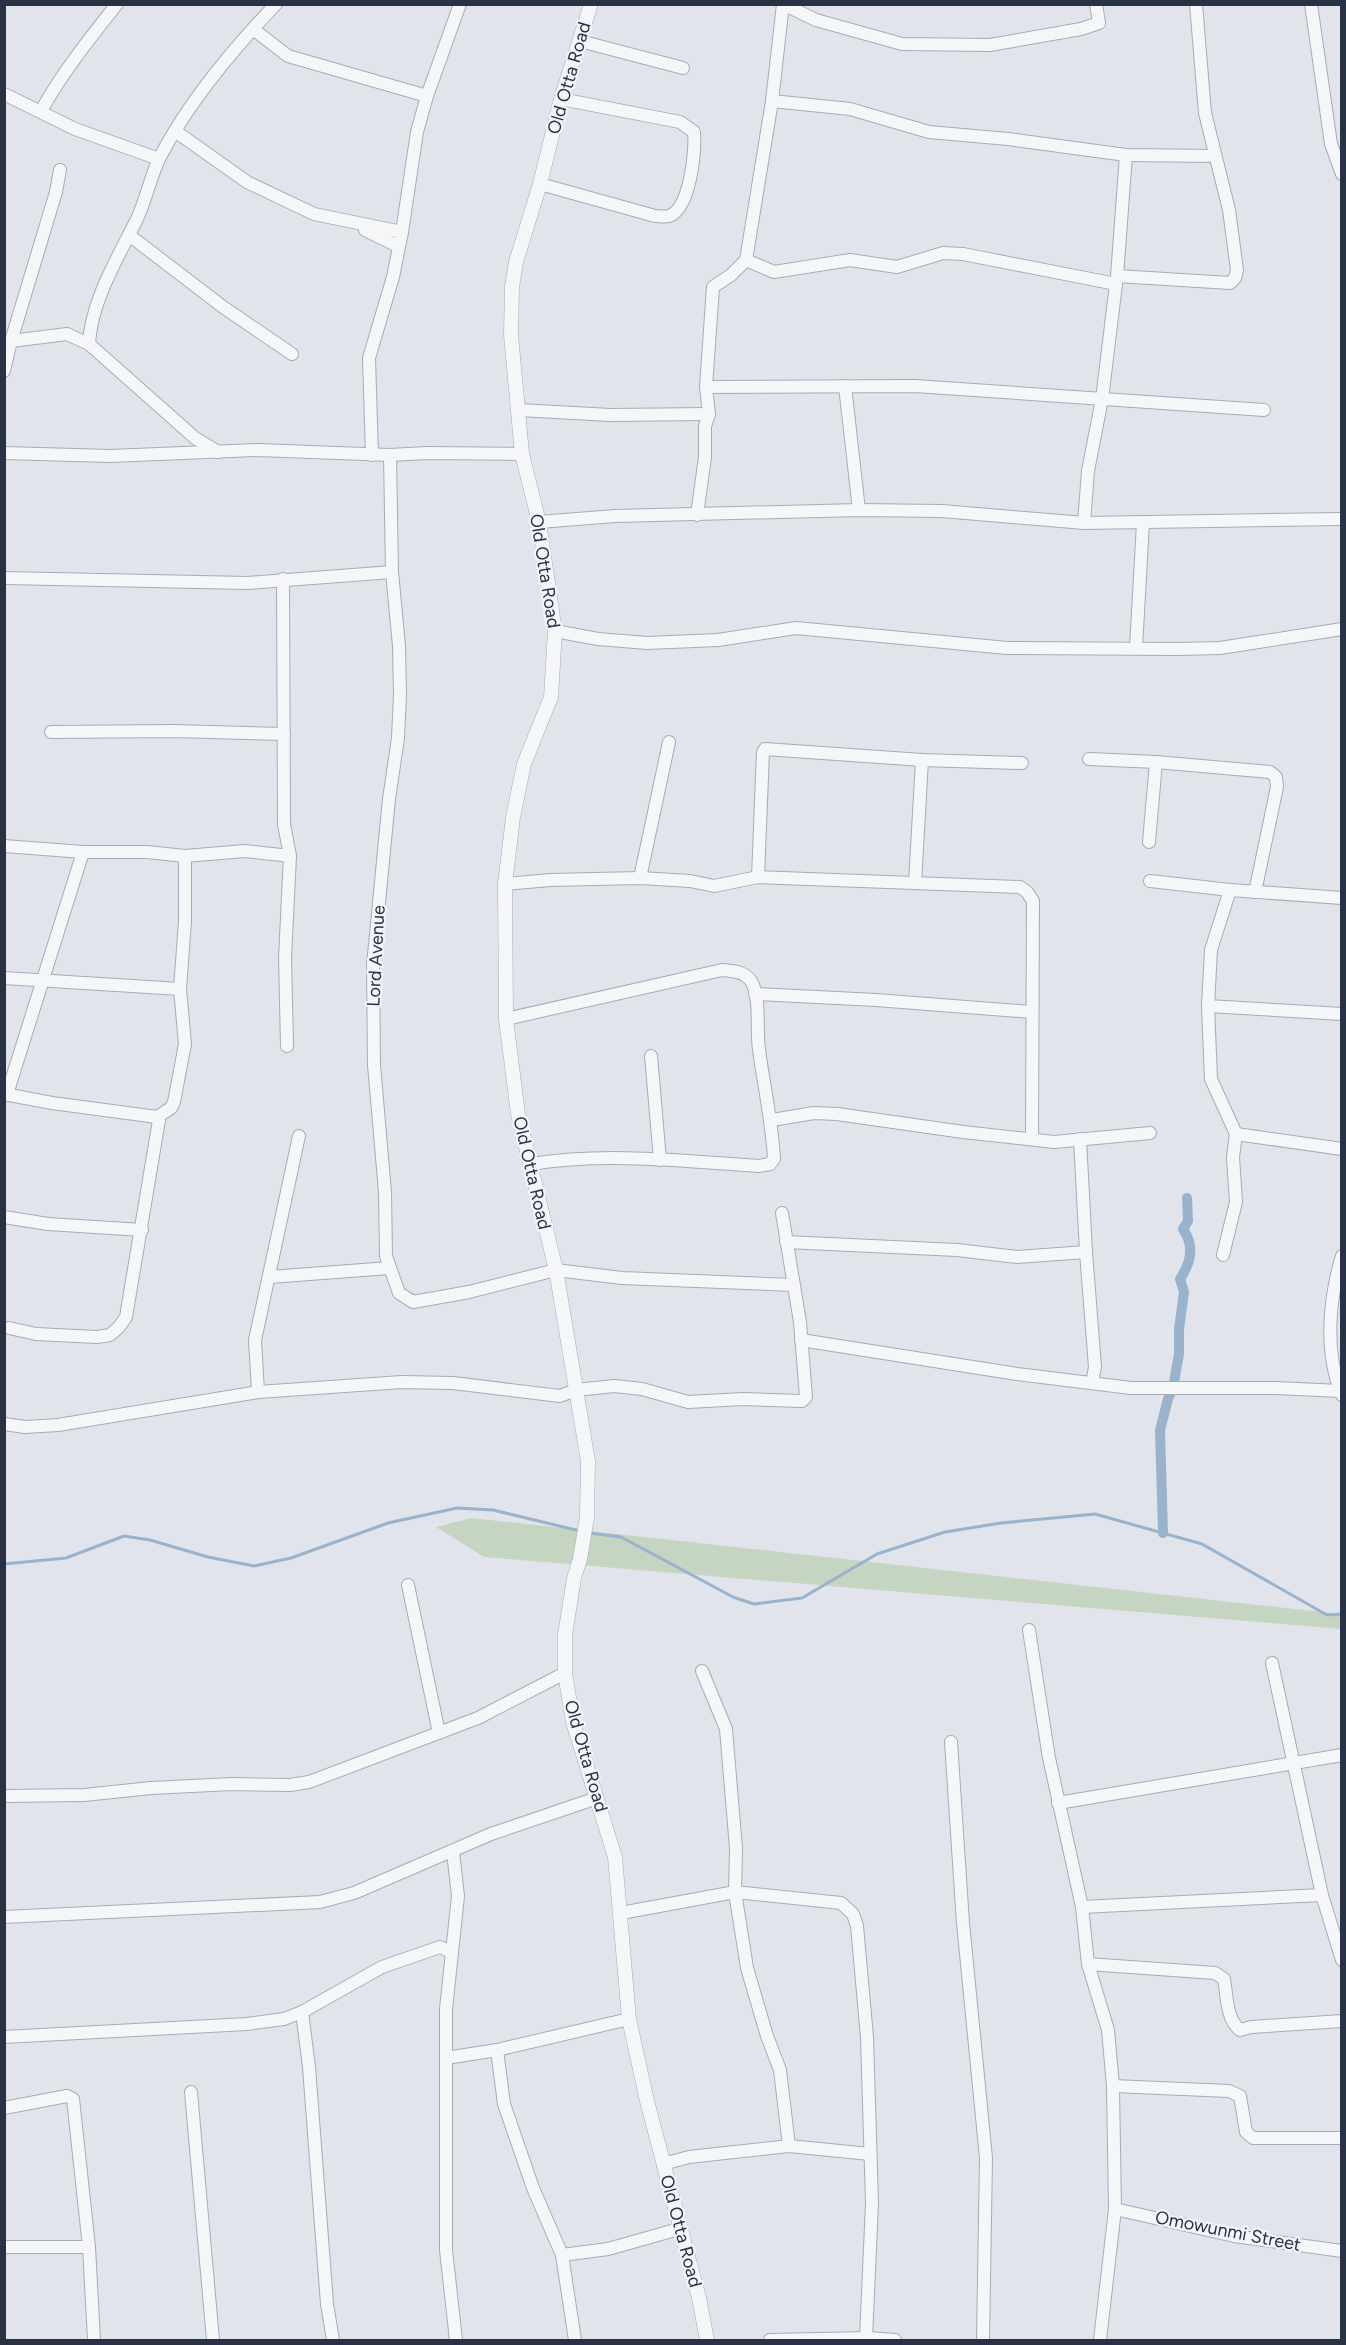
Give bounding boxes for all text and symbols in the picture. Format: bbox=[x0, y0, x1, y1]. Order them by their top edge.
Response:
street label: Old Otta Road bbox=[543, 19, 595, 137]
street label: Old Otta Road bbox=[525, 512, 565, 630]
street label: Lord Avenue bbox=[362, 904, 390, 1007]
street label: Old Otta Road bbox=[508, 1114, 556, 1232]
street label: Old Otta Road bbox=[560, 1697, 612, 1815]
street label: Old Otta Road bbox=[655, 2172, 707, 2290]
street label: Omowunmi Street bbox=[1153, 2206, 1303, 2256]

